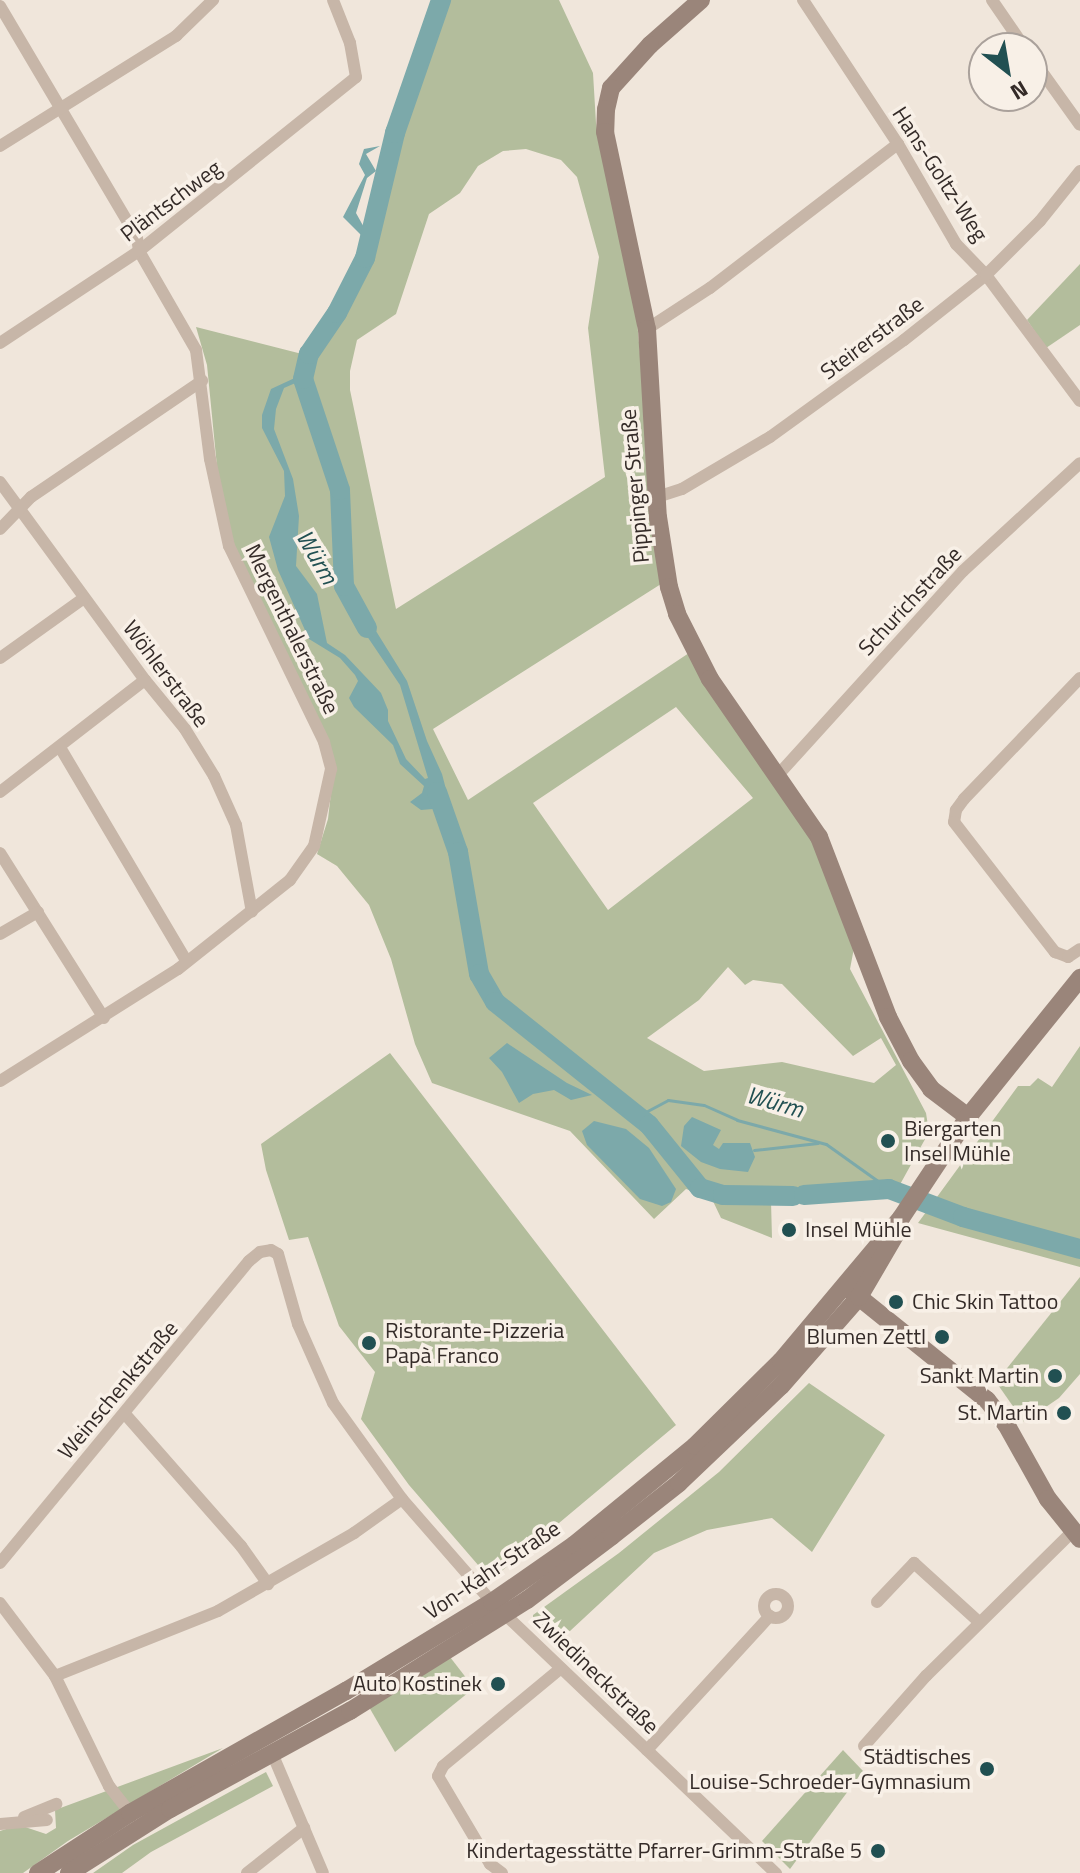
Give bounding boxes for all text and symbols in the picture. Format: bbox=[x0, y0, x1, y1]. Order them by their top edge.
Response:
north arrow bbox=[968, 32, 1048, 112]
text: N bbox=[1004, 72, 1035, 109]
street label: Hans-Goltz-Weg bbox=[887, 102, 993, 246]
street label: Pläntschweg bbox=[115, 155, 227, 247]
street label: Steirerstraße bbox=[815, 291, 929, 385]
street label: Pippinger Straße bbox=[615, 408, 655, 564]
water label: Würm bbox=[290, 525, 344, 589]
street label: Mergenthalerstraße bbox=[239, 540, 345, 718]
street label: Schurichstraße bbox=[853, 541, 967, 661]
street label: Wöhlerstraße bbox=[117, 615, 215, 733]
water label: Würm bbox=[743, 1080, 807, 1124]
place label: Biergarten Insel Mühle bbox=[904, 1115, 1011, 1166]
marker: Biergarten Insel Mühle bbox=[879, 1132, 897, 1150]
place label: Insel Mühle bbox=[805, 1217, 912, 1243]
marker: Insel Mühle bbox=[780, 1221, 798, 1239]
place label: Chic Skin Tattoo bbox=[912, 1289, 1058, 1315]
marker: Chic Skin Tattoo bbox=[887, 1293, 905, 1311]
street label: Weinschenkstraße bbox=[53, 1316, 183, 1464]
place label: Ristorante-Pizzeria Papà Franco bbox=[385, 1317, 564, 1368]
place label: Blumen Zettl bbox=[806, 1324, 926, 1350]
marker: Blumen Zettl bbox=[933, 1328, 951, 1346]
marker: Ristorante-Pizzeria Papà Franco bbox=[360, 1334, 378, 1352]
place label: Sankt Martin bbox=[920, 1363, 1039, 1389]
marker: Sankt Martin bbox=[1046, 1367, 1064, 1385]
place label: St. Martin bbox=[957, 1400, 1048, 1426]
marker: St. Martin bbox=[1055, 1404, 1073, 1422]
street label: Von-Kahr-Straße bbox=[419, 1515, 565, 1625]
street label: Zwiedineckstraße bbox=[528, 1607, 664, 1739]
place label: Auto Kostinek bbox=[353, 1671, 482, 1697]
marker: Auto Kostinek bbox=[489, 1675, 507, 1693]
place label: Städtisches Louise-Schroeder-Gymnasium bbox=[689, 1743, 971, 1794]
marker: Städtisches Louise-Schroeder-Gymnasium bbox=[978, 1760, 996, 1778]
place label: Kindertagesstätte Pfarrer-Grimm-Straße 5 bbox=[466, 1838, 862, 1864]
marker: Kindertagesstätte Pfarrer-Grimm-Straße 5 bbox=[869, 1842, 887, 1860]

